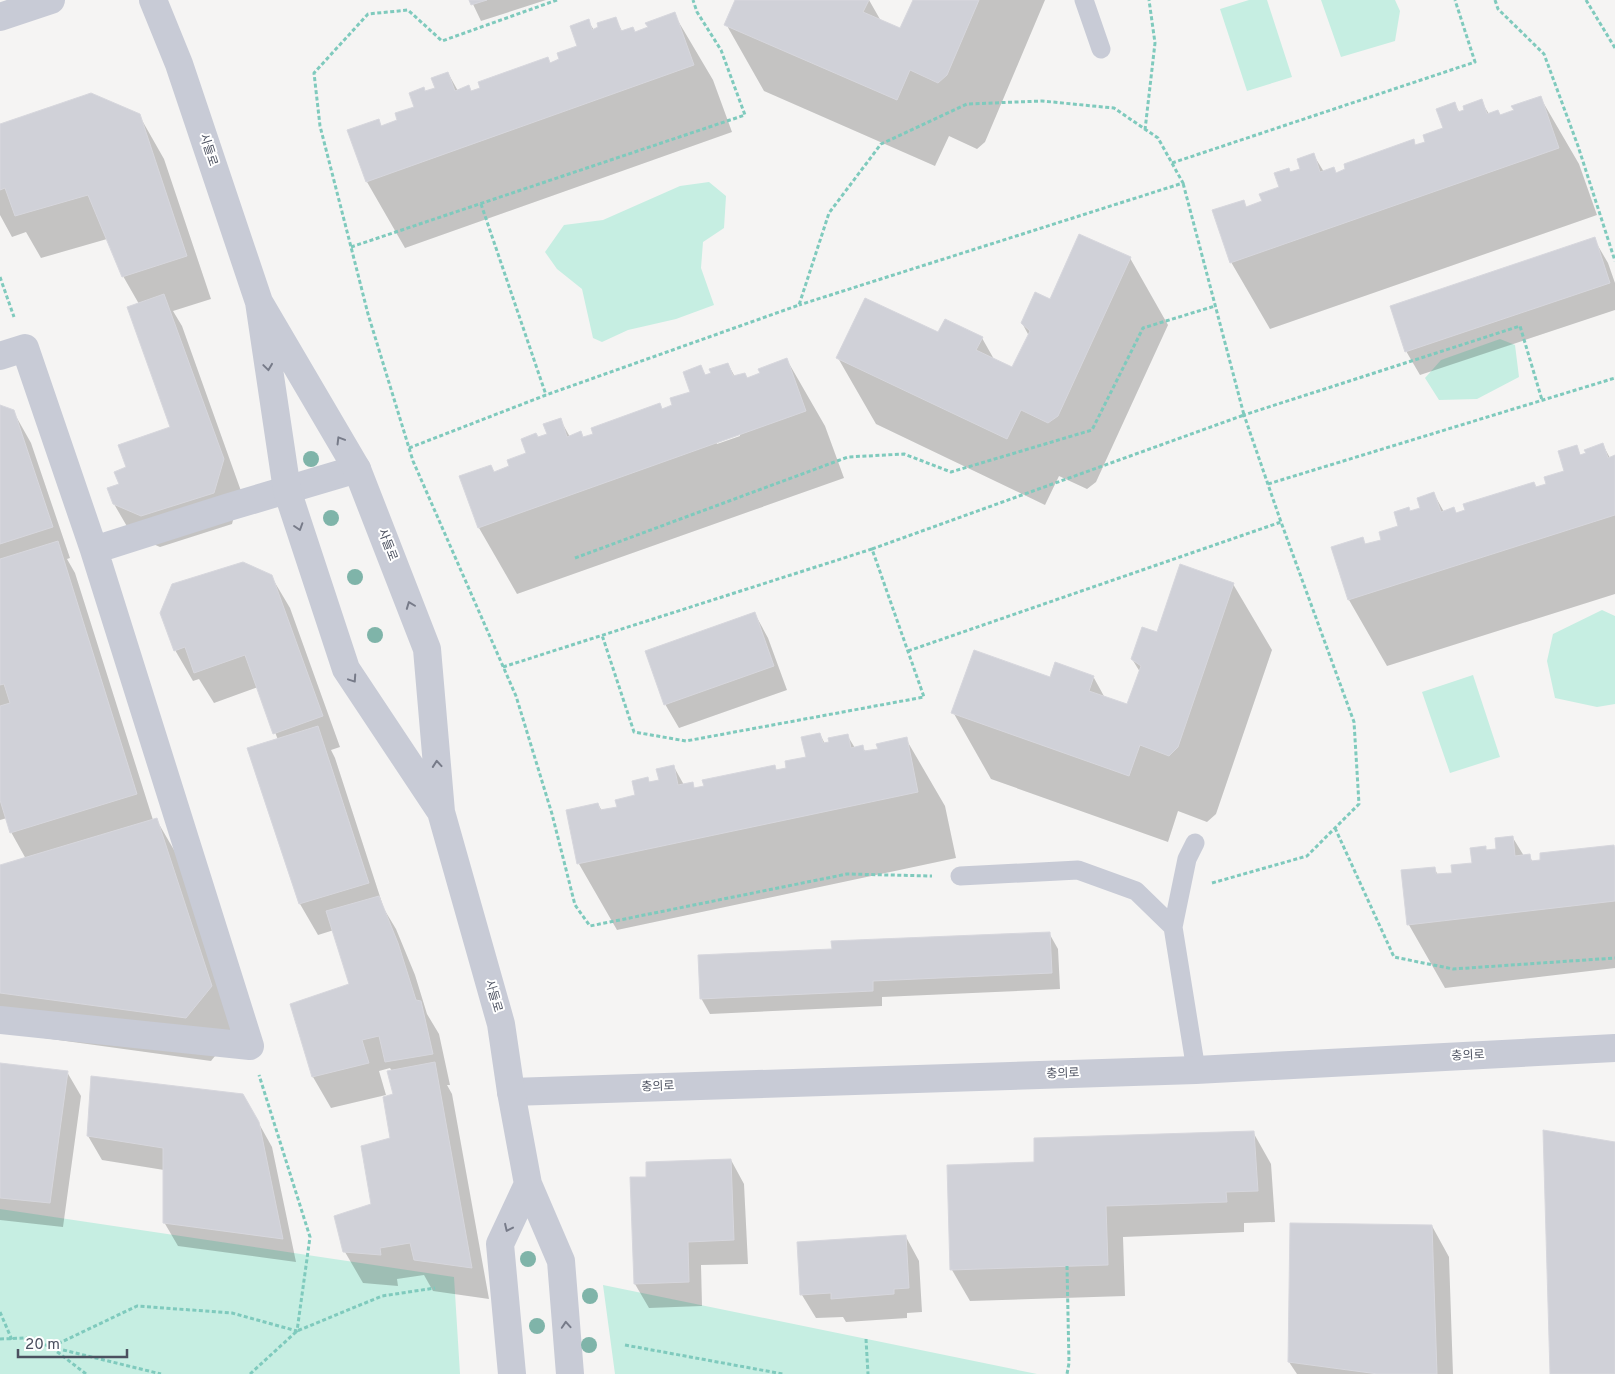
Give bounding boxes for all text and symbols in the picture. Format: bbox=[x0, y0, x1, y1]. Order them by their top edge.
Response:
street label: 사들로 bbox=[195, 132, 221, 168]
one-way arrow bbox=[263, 363, 273, 372]
one-way arrow bbox=[336, 436, 346, 445]
one-way arrow bbox=[293, 522, 303, 530]
street label: 사들로 bbox=[374, 527, 400, 563]
one-way arrow bbox=[406, 601, 416, 610]
one-way arrow bbox=[346, 674, 356, 683]
one-way arrow bbox=[432, 760, 443, 768]
street label: 사들로 bbox=[481, 978, 505, 1014]
street label: 충의로 bbox=[1451, 1047, 1485, 1065]
street label: 충의로 bbox=[1046, 1065, 1080, 1083]
street label: 충의로 bbox=[641, 1078, 675, 1096]
one-way arrow bbox=[503, 1223, 514, 1232]
one-way arrow bbox=[560, 1321, 571, 1329]
scale bar bbox=[18, 1326, 126, 1358]
text: 20 m bbox=[25, 1336, 60, 1355]

